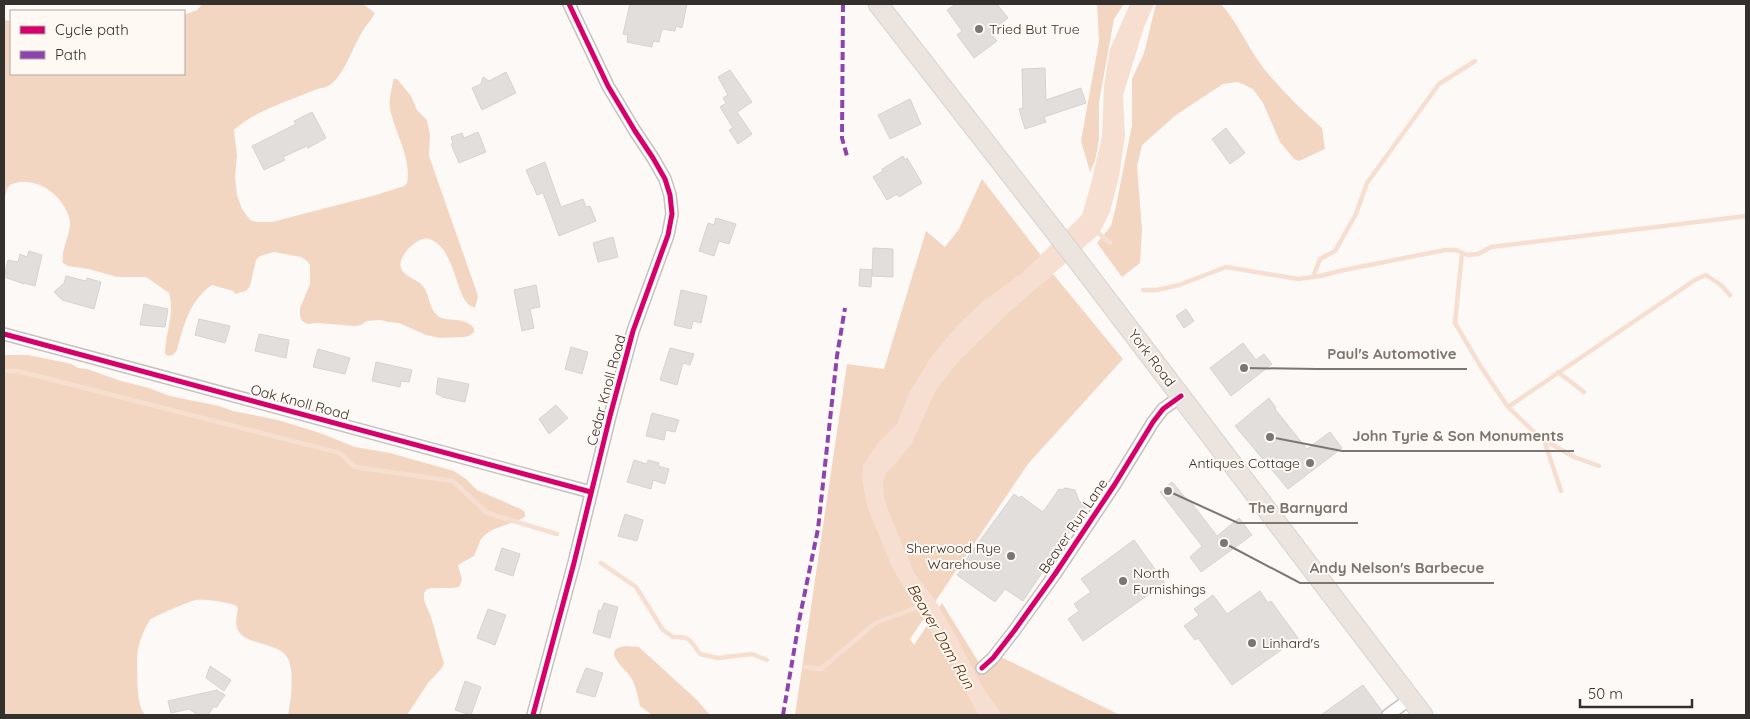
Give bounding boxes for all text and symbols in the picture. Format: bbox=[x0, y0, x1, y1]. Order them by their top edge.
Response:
legend bbox=[10, 10, 185, 75]
text: Cycle path bbox=[55, 20, 129, 39]
place label: Tried But True bbox=[989, 20, 1080, 38]
marker: Tried But True bbox=[973, 23, 985, 35]
text: Path bbox=[55, 45, 87, 64]
street label: York Road bbox=[1125, 326, 1179, 390]
street label: Cedar Knoll Road bbox=[583, 333, 629, 447]
callout: Paul's Automotive bbox=[1317, 339, 1467, 369]
text: Paul's Automotive bbox=[1327, 344, 1457, 363]
street label: Oak Knoll Road bbox=[249, 380, 351, 424]
callout: John Tyrie & Son Monuments bbox=[1342, 421, 1574, 451]
text: John Tyrie & Son Monuments bbox=[1352, 426, 1564, 445]
place label: Antiques Cottage bbox=[1188, 454, 1300, 472]
marker: Antiques Cottage bbox=[1304, 457, 1316, 469]
street label: Beaver Run Lane bbox=[1035, 475, 1112, 577]
callout: The Barnyard bbox=[1238, 493, 1358, 523]
text: The Barnyard bbox=[1248, 498, 1348, 517]
place label: Sherwood Rye Warehouse bbox=[906, 539, 1001, 573]
marker: Sherwood Rye Warehouse bbox=[1005, 550, 1017, 562]
callout: Andy Nelson's Barbecue bbox=[1300, 553, 1494, 583]
text: Andy Nelson's Barbecue bbox=[1310, 558, 1484, 577]
place label: North Furnishings bbox=[1133, 564, 1206, 598]
marker: North Furnishings bbox=[1117, 575, 1129, 587]
water label: Beaver Dam Run bbox=[903, 580, 979, 692]
place label: Linhard's bbox=[1262, 634, 1320, 652]
marker: Linhard's bbox=[1246, 637, 1258, 649]
scale bar bbox=[1580, 676, 1692, 708]
text: 50 m bbox=[1588, 684, 1623, 703]

